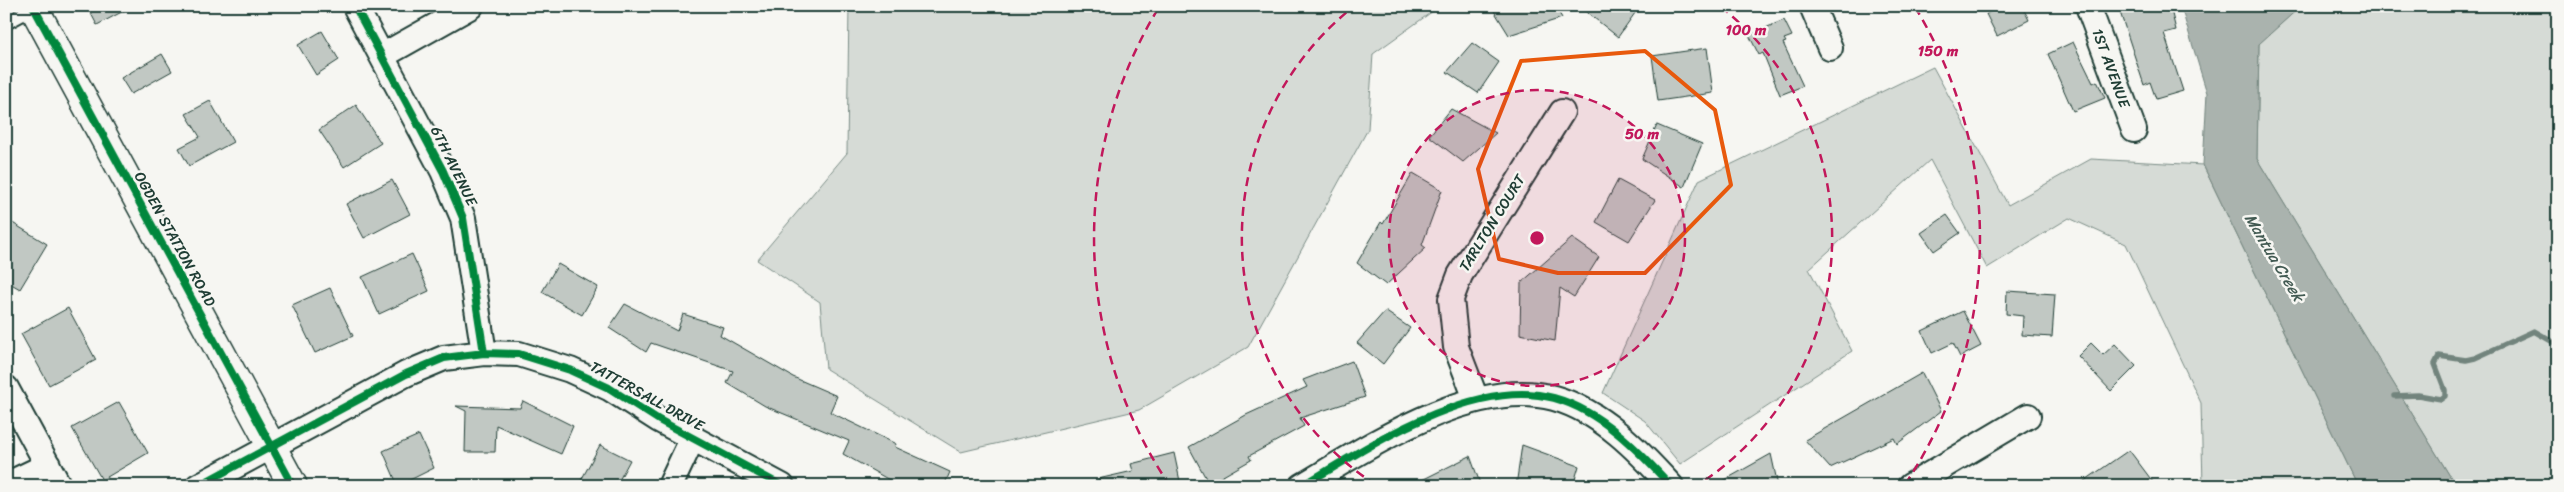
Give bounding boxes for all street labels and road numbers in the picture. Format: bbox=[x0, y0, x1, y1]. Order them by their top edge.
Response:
street label: 1ST AVENUE bbox=[2085, 25, 2138, 113]
street label: 6TH AVENUE bbox=[423, 121, 485, 212]
street label: OGDEN STATION ROAD bbox=[127, 167, 223, 311]
street label: TARLTON COURT bbox=[1452, 168, 1533, 277]
street label: TATTERSALL DRIVE bbox=[585, 354, 710, 439]

